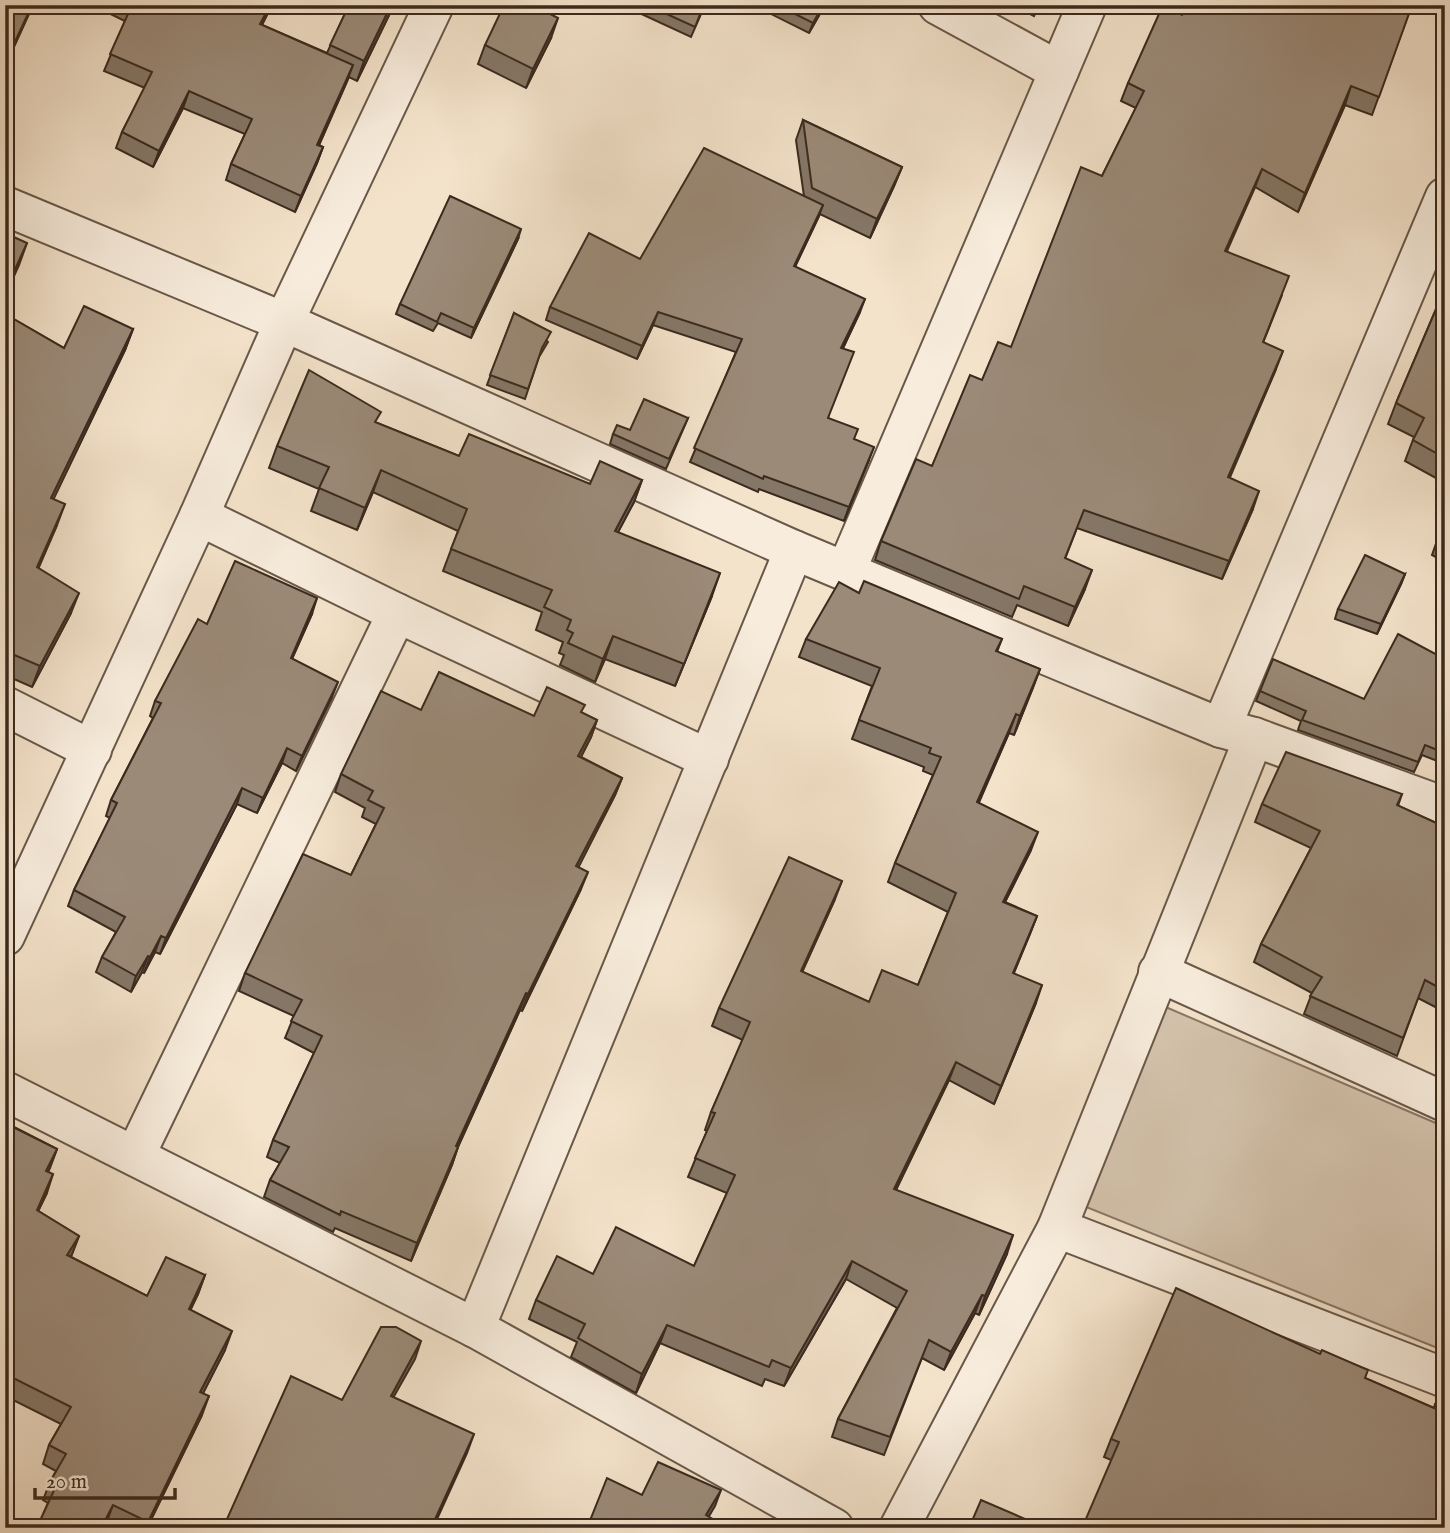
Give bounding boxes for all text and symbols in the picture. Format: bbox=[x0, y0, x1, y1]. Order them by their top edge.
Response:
scale bar bbox=[35, 1456, 175, 1500]
text: 20 m bbox=[46, 1469, 87, 1496]

